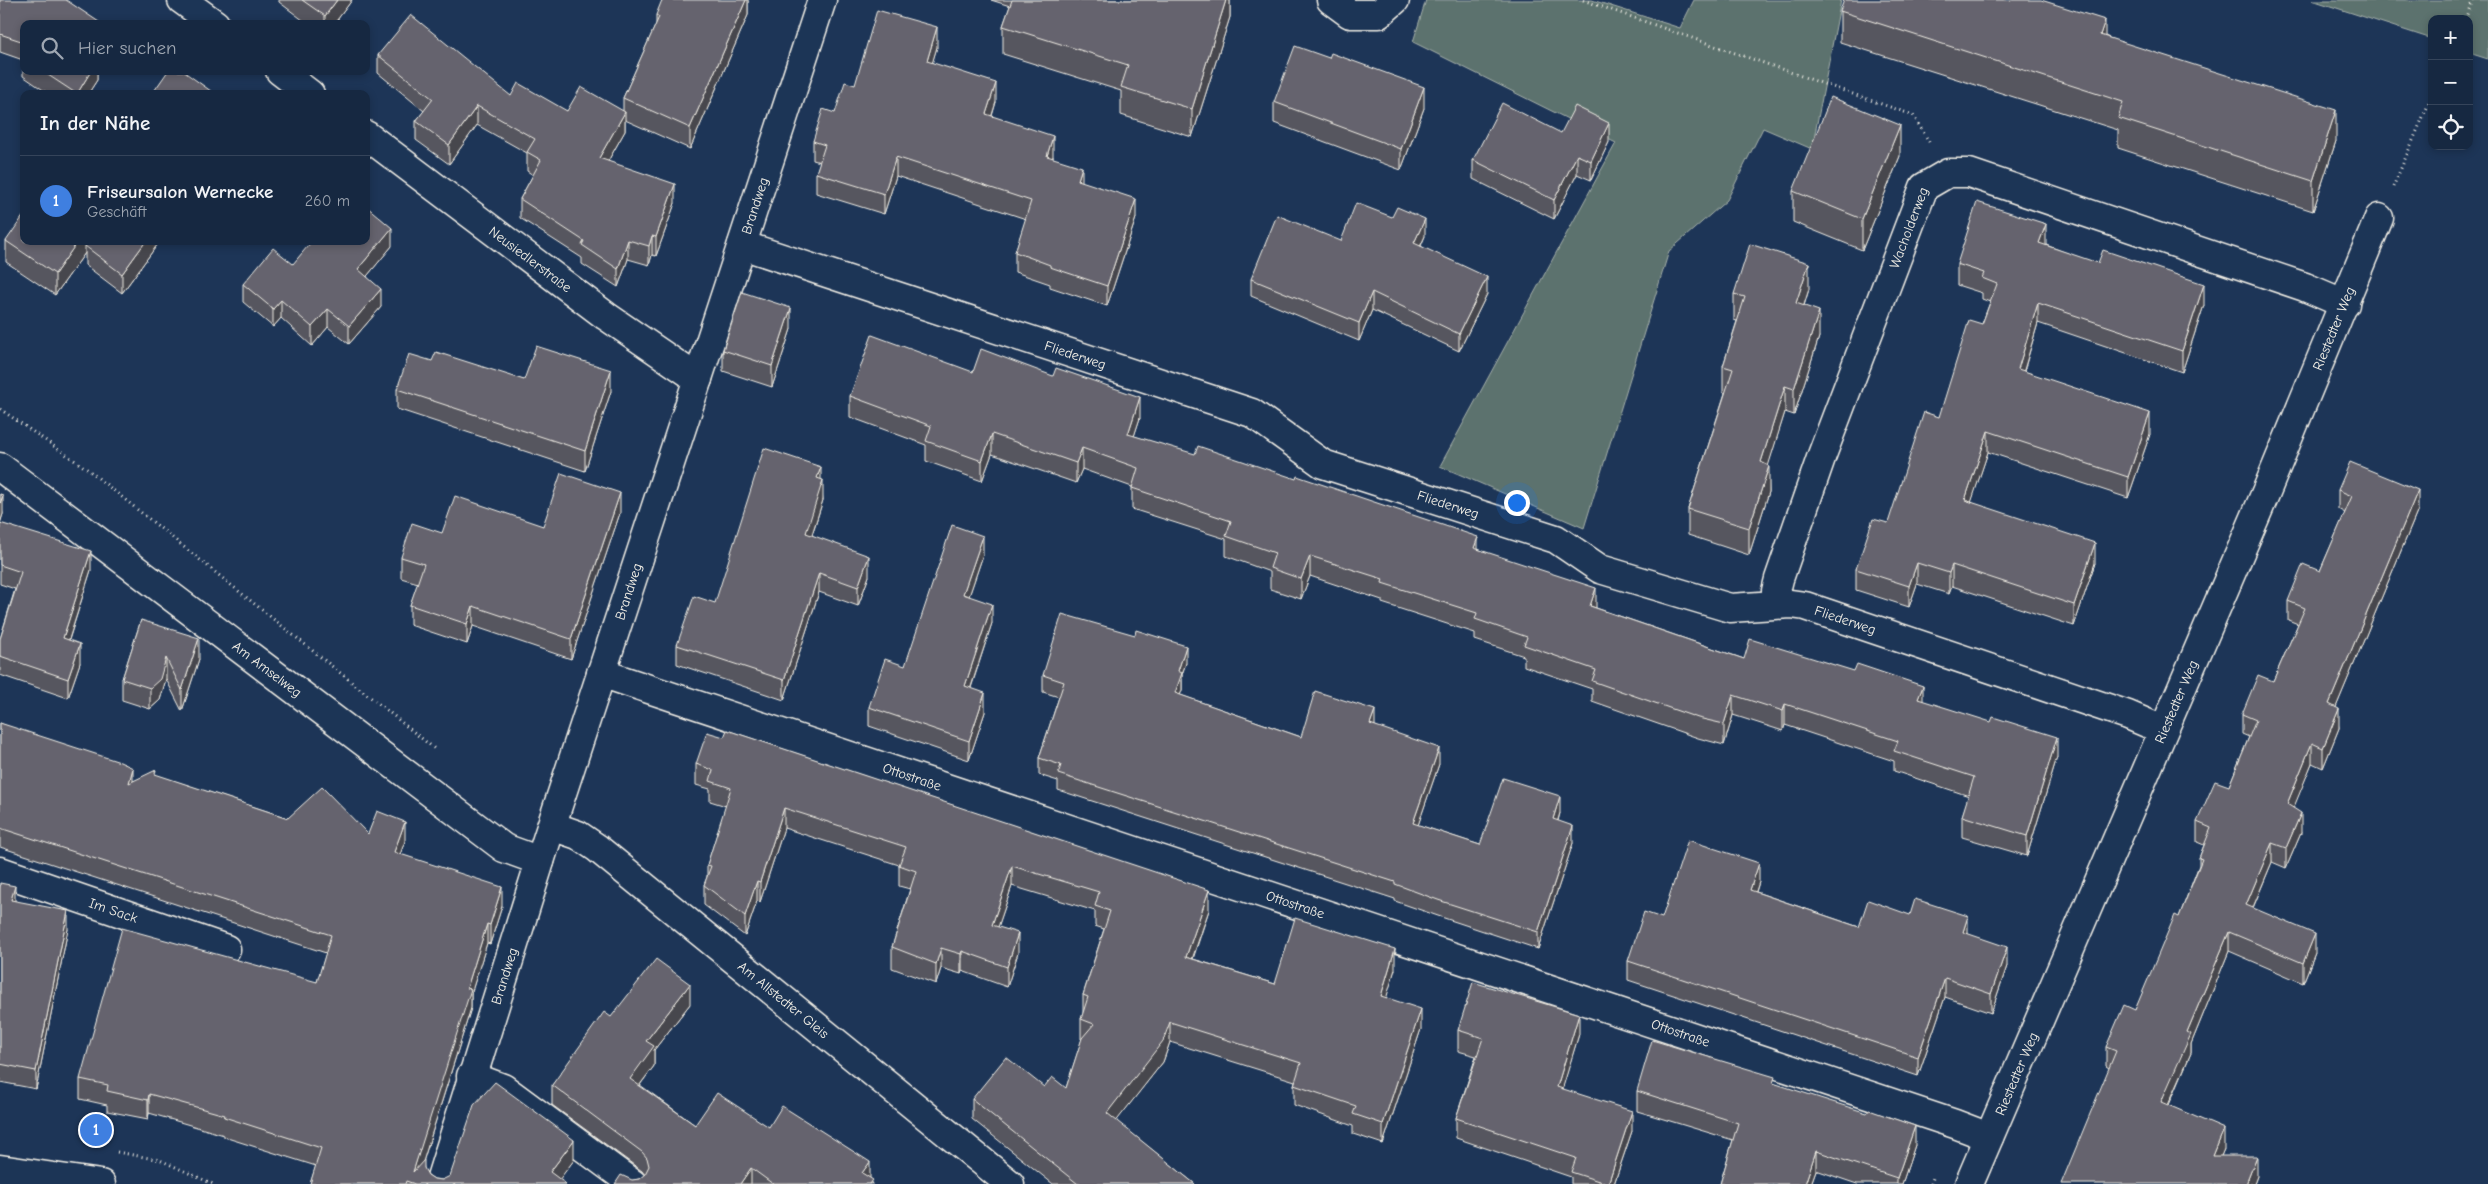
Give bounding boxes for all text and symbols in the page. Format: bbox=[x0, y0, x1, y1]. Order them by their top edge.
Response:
map controls bbox=[2428, 15, 2473, 150]
button: + bbox=[2428, 15, 2473, 60]
search box bbox=[20, 20, 370, 75]
icon: search bbox=[38, 34, 66, 62]
text: Hier suchen bbox=[78, 37, 176, 59]
button: − bbox=[2428, 60, 2473, 105]
button: locate bbox=[2428, 105, 2473, 150]
text: In der Nähe bbox=[40, 111, 150, 135]
street label: Brandweg bbox=[738, 175, 772, 236]
text: Friseursalon Wernecke bbox=[87, 181, 273, 203]
street label: Wacholderweg bbox=[1886, 185, 1932, 271]
text: 1 bbox=[53, 192, 59, 210]
text: 260 m bbox=[305, 192, 350, 210]
text: Geschäft bbox=[87, 203, 147, 221]
street label: Neusiedlerstraße bbox=[485, 223, 575, 296]
street label: Riestedter Weg bbox=[2309, 284, 2359, 373]
street label: Fliederweg bbox=[1042, 337, 1108, 373]
street label: Fliederweg bbox=[1415, 487, 1481, 523]
your location bbox=[1504, 490, 1530, 516]
street label: Brandweg bbox=[611, 561, 646, 622]
street label: Fliederweg bbox=[1812, 602, 1878, 638]
street label: Am Amselweg bbox=[229, 638, 305, 701]
street label: Riestedter Weg bbox=[2151, 658, 2202, 746]
street label: Ottostraße bbox=[881, 759, 944, 795]
street label: Ottostraße bbox=[1264, 887, 1327, 922]
street label: Im Sack bbox=[87, 894, 140, 927]
street label: Brandweg bbox=[488, 945, 522, 1007]
street label: Am Allstedter Gleis bbox=[734, 958, 832, 1042]
street label: Ottostraße bbox=[1649, 1015, 1712, 1051]
street label: Riestedter Weg bbox=[1991, 1030, 2042, 1118]
pin: 1 bbox=[80, 1111, 112, 1149]

